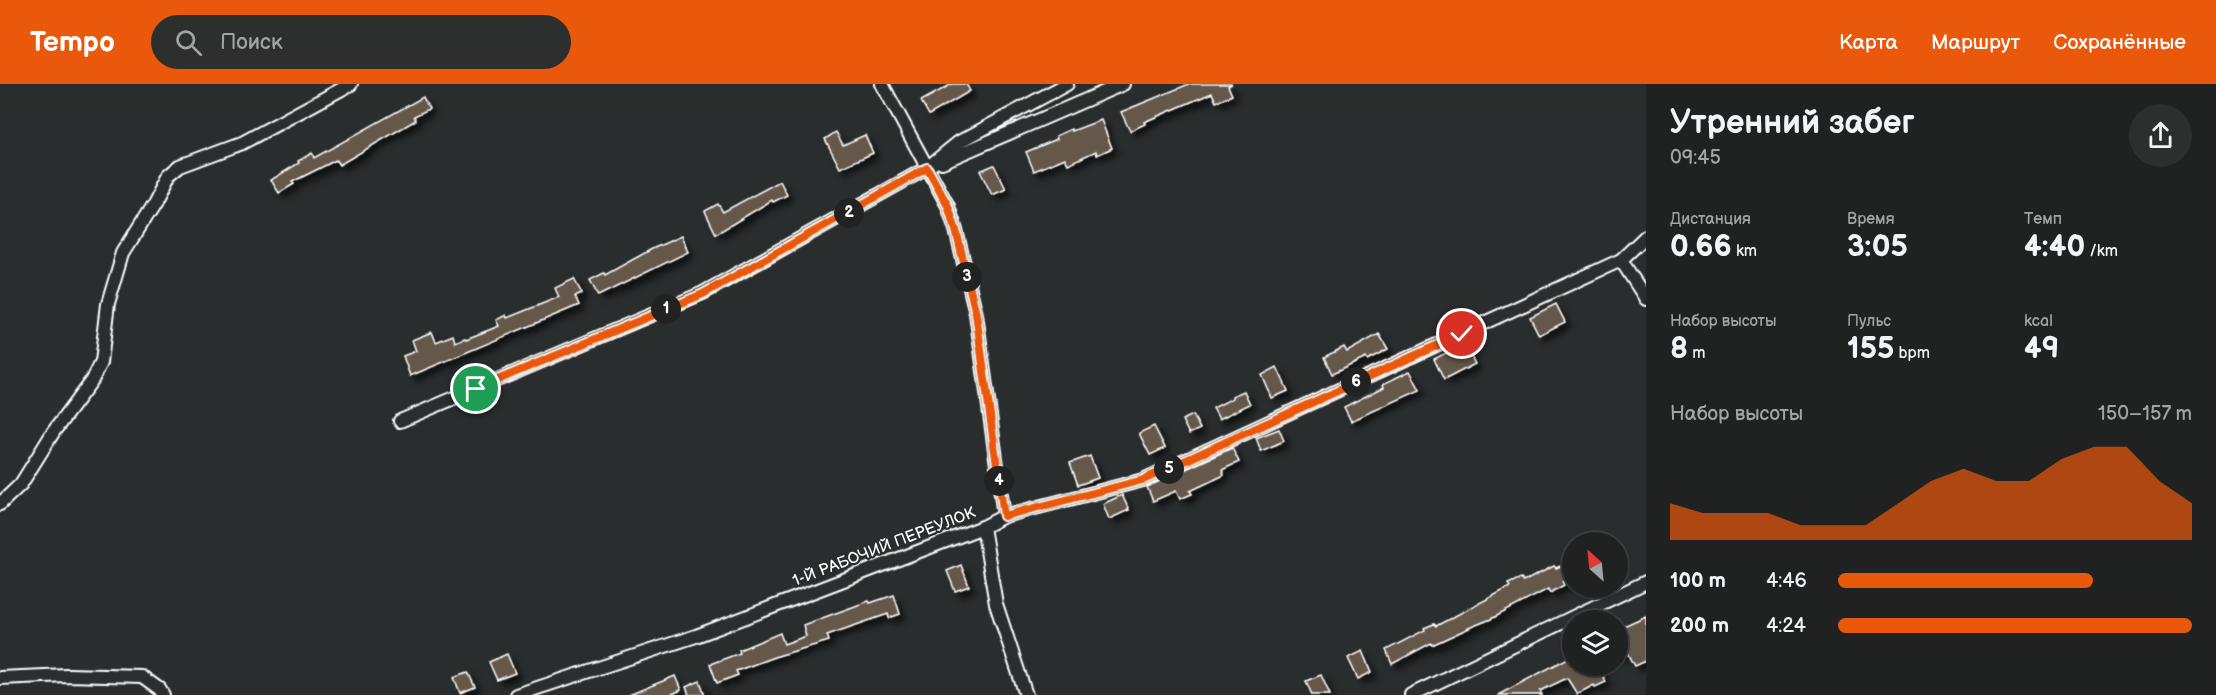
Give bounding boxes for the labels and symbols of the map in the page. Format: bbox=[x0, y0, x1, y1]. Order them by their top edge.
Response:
pin: 2 bbox=[834, 198, 864, 228]
pin: 3 bbox=[952, 262, 982, 292]
pin: 1 bbox=[651, 294, 681, 324]
pin bbox=[1436, 308, 1487, 359]
pin bbox=[450, 363, 501, 414]
pin: 6 bbox=[1341, 367, 1371, 397]
pin: 5 bbox=[1154, 454, 1184, 484]
pin: 4 bbox=[984, 466, 1014, 496]
street label: 1-Й РАБОЧИЙ ПЕРЕУЛОК bbox=[790, 503, 979, 591]
north arrow bbox=[1562, 532, 1628, 598]

